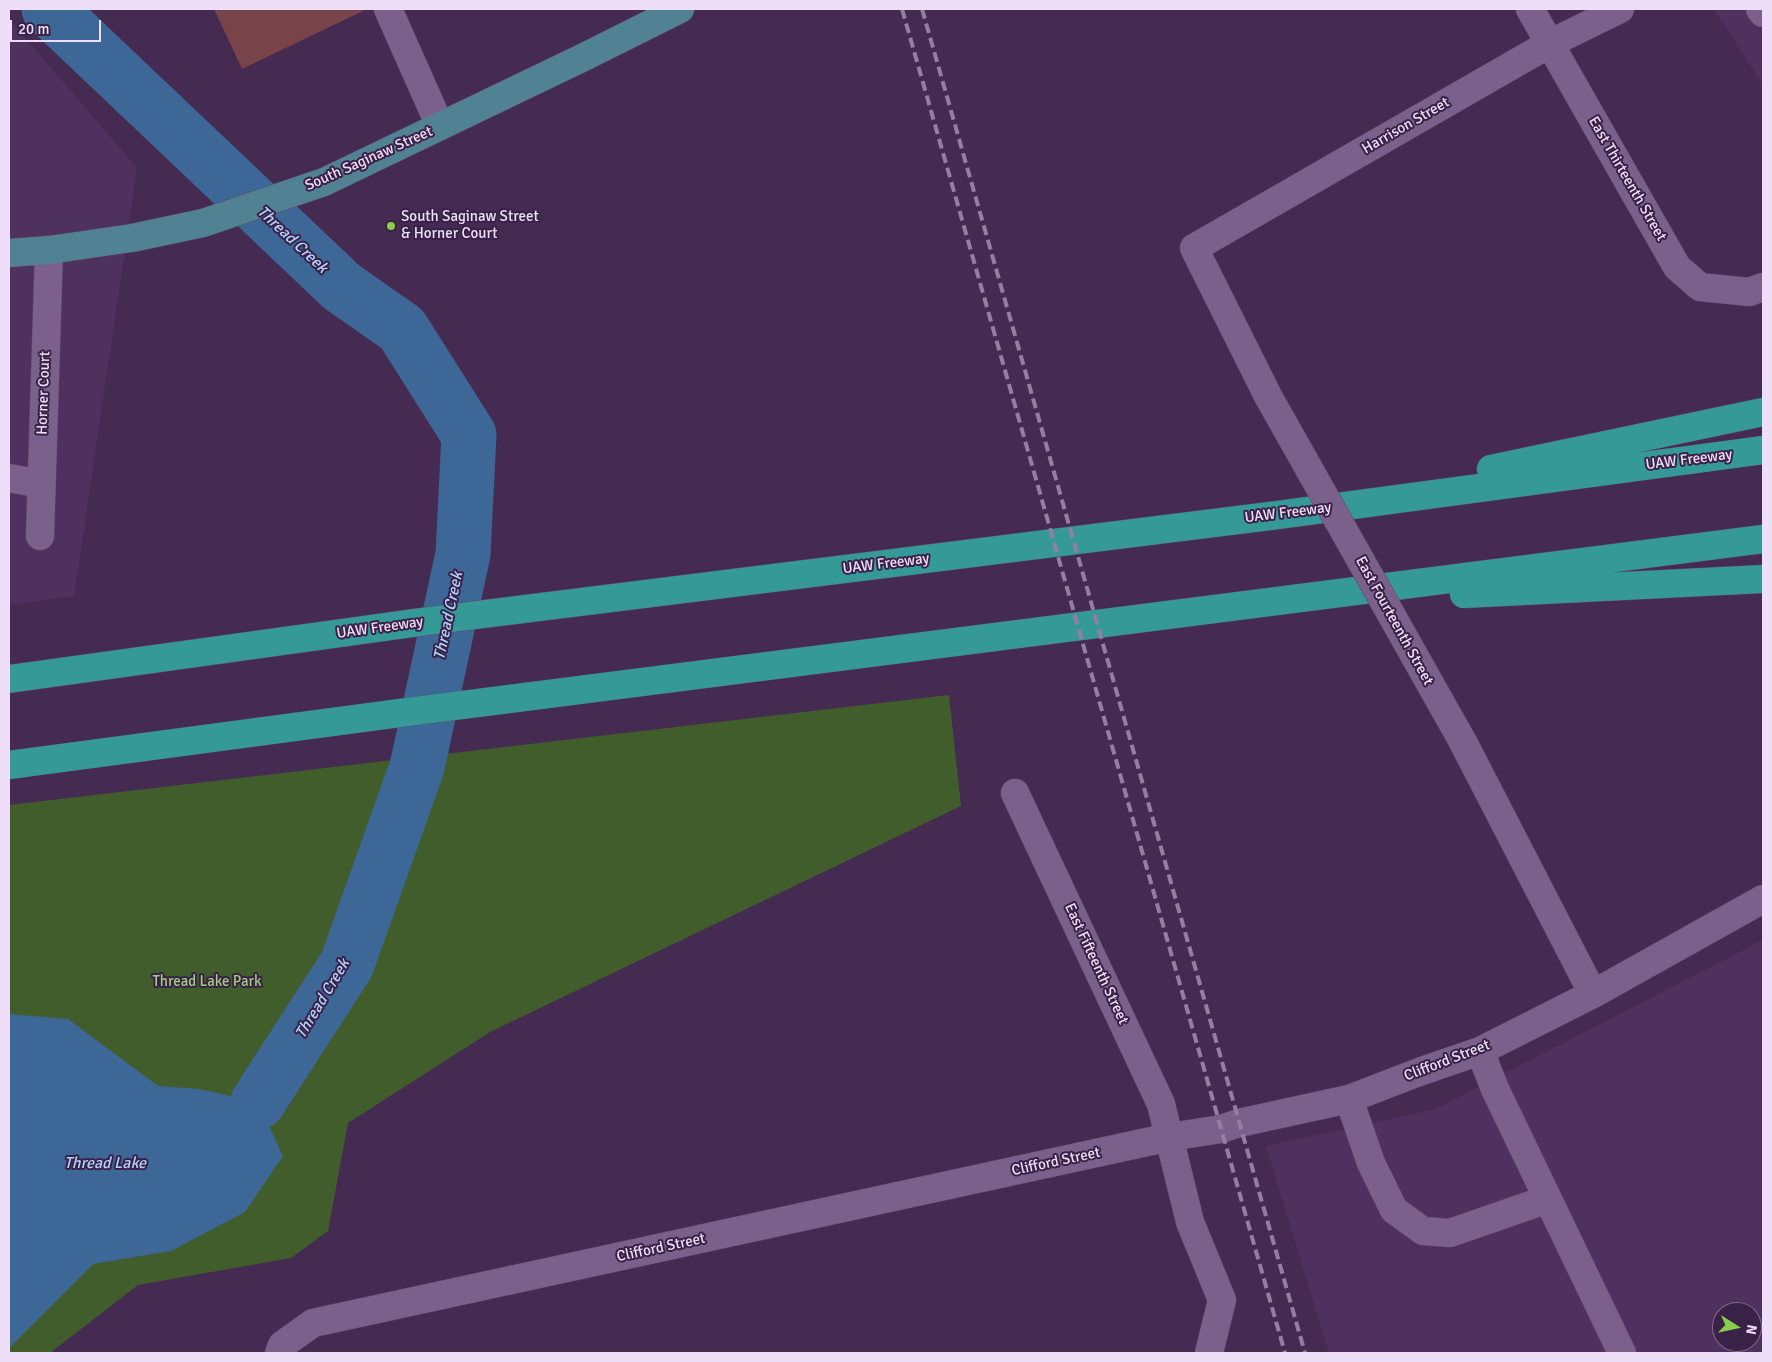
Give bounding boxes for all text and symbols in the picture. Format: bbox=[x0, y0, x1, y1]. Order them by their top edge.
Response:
scale bar bbox=[12, 10, 104, 42]
text: 20 m bbox=[18, 20, 49, 38]
street label: Harrison Street bbox=[1359, 94, 1453, 158]
street label: East Thirteenth Street bbox=[1584, 114, 1670, 244]
street label: South Saginaw Street bbox=[302, 123, 436, 195]
water label: Thread Creek bbox=[253, 202, 331, 278]
place label: South Saginaw Street & Horner Court bbox=[401, 208, 539, 243]
marker: South Saginaw Street & Horner Court bbox=[385, 220, 397, 232]
street label: Horner Court bbox=[34, 351, 54, 435]
street label: UAW Freeway bbox=[1645, 446, 1733, 474]
street label: UAW Freeway bbox=[1244, 499, 1332, 527]
street label: UAW Freeway bbox=[842, 550, 930, 578]
street label: East Fourteenth Street bbox=[1351, 553, 1437, 689]
water label: Thread Creek bbox=[430, 570, 468, 662]
street label: UAW Freeway bbox=[336, 613, 424, 643]
street label: East Fifteenth Street bbox=[1060, 901, 1132, 1027]
water label: Thread Creek bbox=[292, 956, 354, 1042]
park label: Thread Lake Park bbox=[152, 973, 262, 991]
street label: Clifford Street bbox=[1402, 1036, 1492, 1086]
street label: Clifford Street bbox=[1010, 1144, 1102, 1180]
water label: Thread Lake bbox=[64, 1154, 146, 1174]
street label: Clifford Street bbox=[615, 1230, 707, 1266]
north arrow bbox=[1712, 1302, 1762, 1352]
text: N bbox=[1742, 1323, 1760, 1336]

